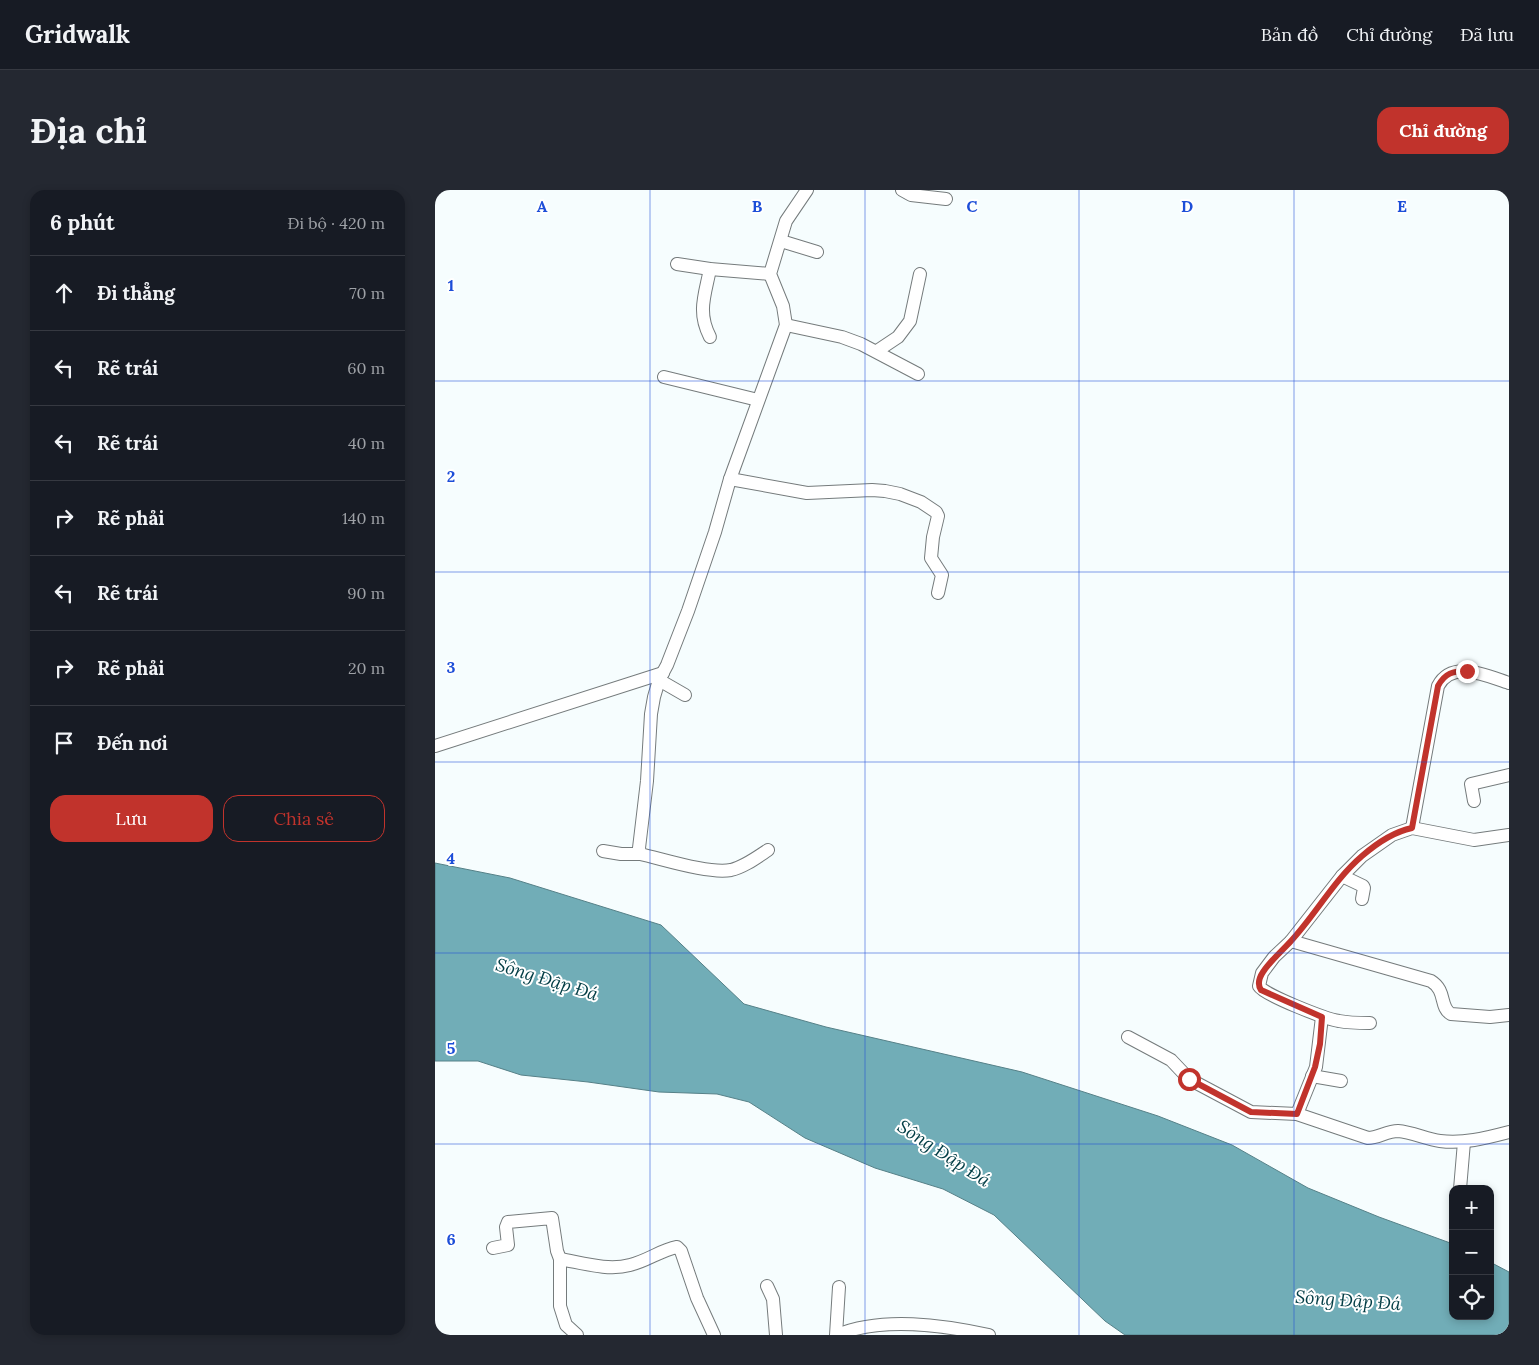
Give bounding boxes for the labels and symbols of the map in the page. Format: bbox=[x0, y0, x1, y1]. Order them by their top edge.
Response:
text: A bbox=[537, 196, 548, 216]
text: B bbox=[752, 196, 763, 216]
text: C bbox=[966, 196, 978, 216]
text: D bbox=[1181, 196, 1193, 216]
text: E bbox=[1397, 196, 1407, 216]
text: 1 bbox=[448, 275, 454, 295]
text: 2 bbox=[447, 466, 455, 486]
text: 3 bbox=[447, 657, 456, 677]
route end bbox=[1456, 660, 1479, 683]
text: 4 bbox=[447, 848, 456, 868]
water label: Sông Đập Đá bbox=[493, 953, 601, 1006]
text: 5 bbox=[447, 1038, 456, 1058]
route start bbox=[1178, 1068, 1201, 1091]
water label: Sông Đập Đá bbox=[893, 1114, 995, 1192]
text: 6 bbox=[446, 1229, 456, 1249]
water label: Sông Đập Đá bbox=[1294, 1285, 1402, 1315]

